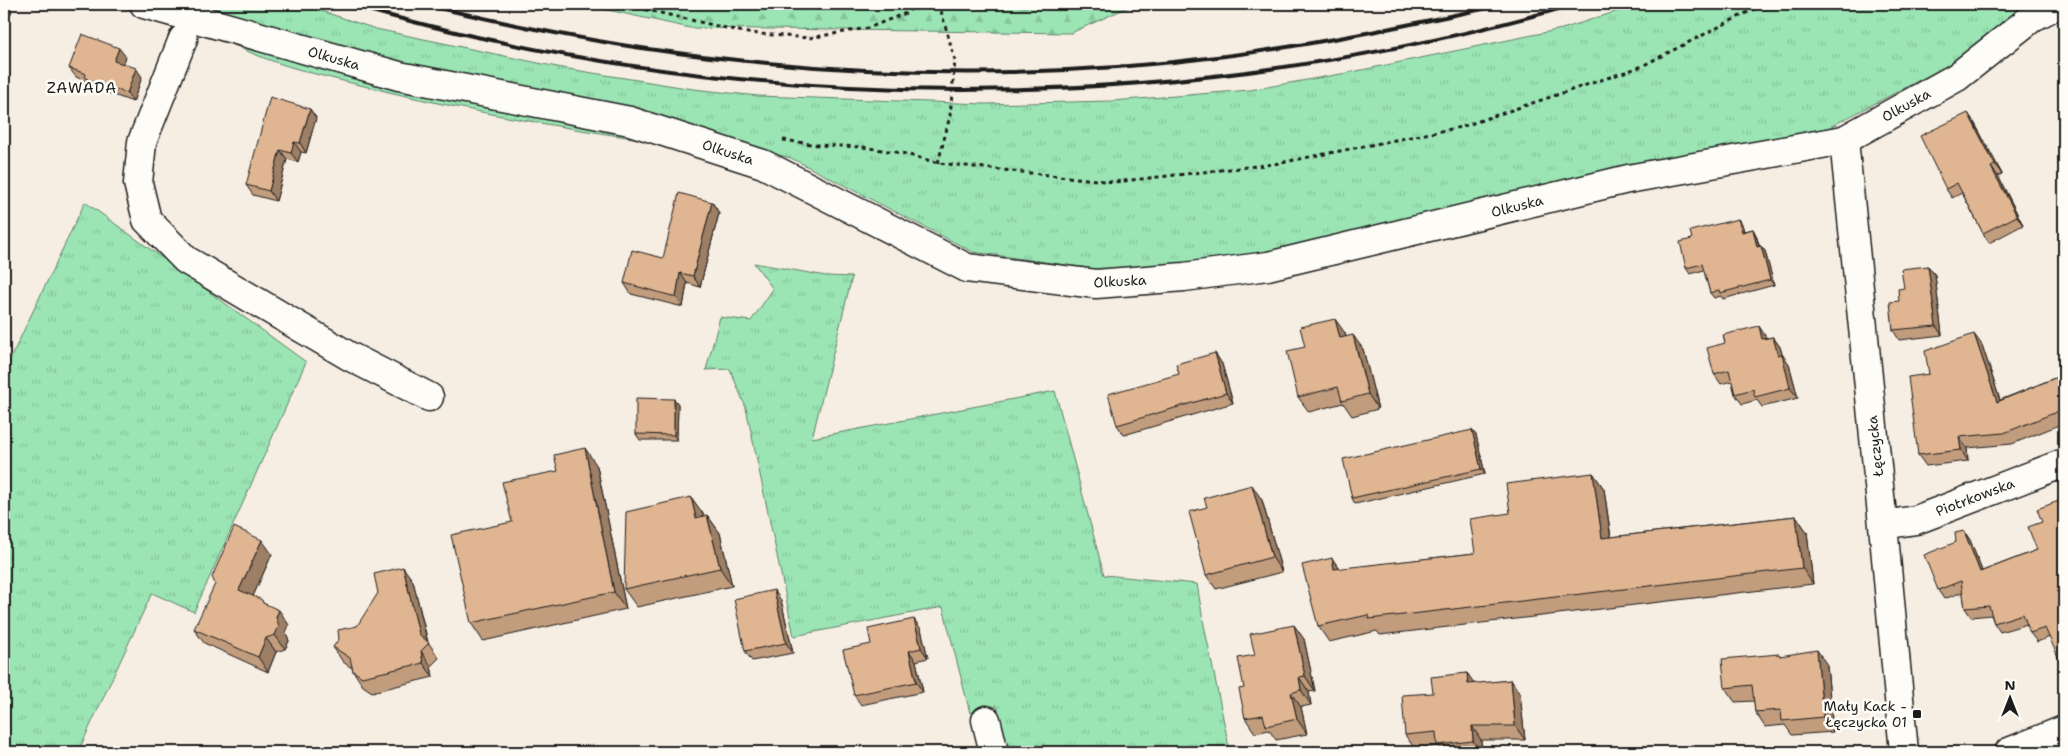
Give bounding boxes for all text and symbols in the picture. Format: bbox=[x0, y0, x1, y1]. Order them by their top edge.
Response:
street label: Olkuska bbox=[306, 42, 362, 74]
district label: ZAWADA bbox=[47, 78, 117, 98]
street label: Olkuska bbox=[1878, 84, 1934, 126]
street label: Olkuska bbox=[700, 135, 756, 169]
street label: Olkuska bbox=[1489, 191, 1545, 221]
street label: Olkuska bbox=[1093, 271, 1147, 291]
street label: Łęczycka bbox=[1863, 414, 1887, 478]
street label: Piotrkowska bbox=[1933, 474, 2017, 520]
north arrow bbox=[1986, 674, 2036, 724]
text: N bbox=[2004, 676, 2016, 694]
place label: Mały Kack - Łęczycka 01 bbox=[1823, 697, 1907, 731]
marker: Mały Kack - Łęczycka 01 bbox=[1911, 708, 1923, 720]

